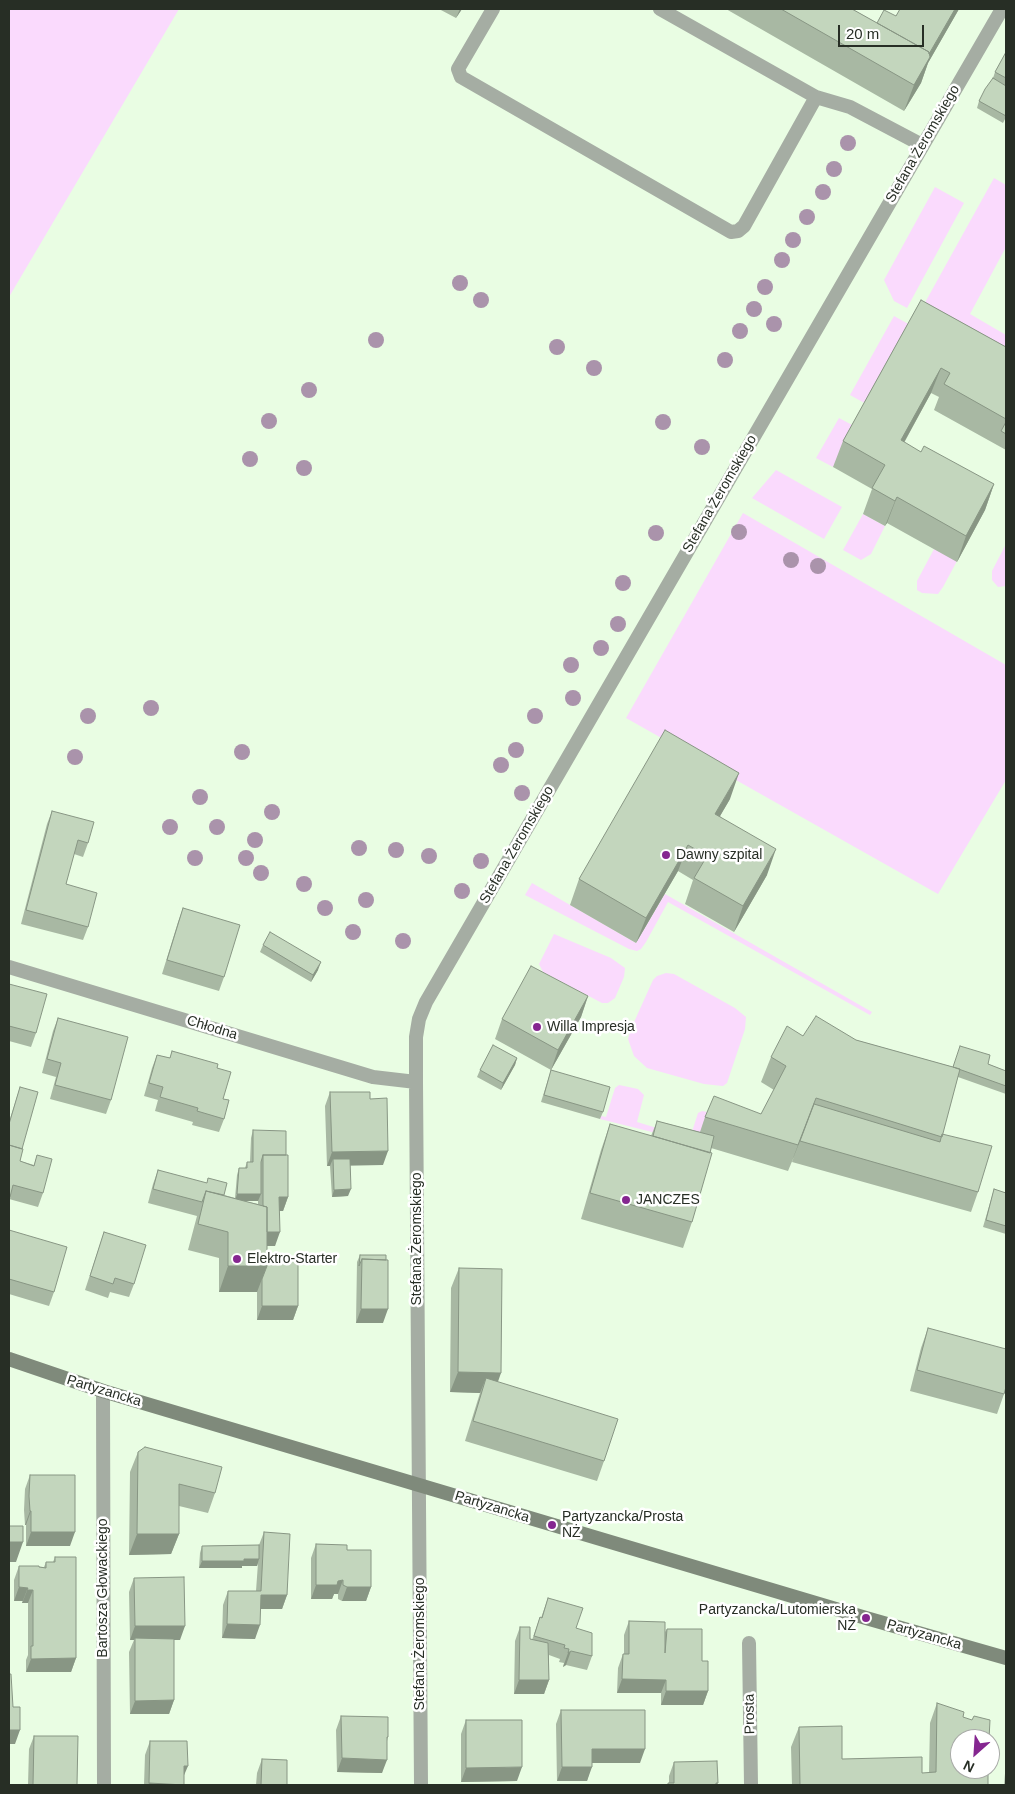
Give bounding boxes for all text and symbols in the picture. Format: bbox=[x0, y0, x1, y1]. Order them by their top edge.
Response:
scale bar bbox=[840, 15, 926, 47]
text: 20 m bbox=[846, 25, 879, 42]
street label: Stefana Żeromskiego bbox=[882, 82, 964, 206]
street label: Stefana Żeromskiego bbox=[679, 432, 761, 556]
street label: Stefana Żeromskiego bbox=[476, 783, 558, 907]
place label: Dawny szpital bbox=[676, 847, 762, 863]
marker: Dawny szpital bbox=[660, 849, 672, 861]
street label: Chłodna bbox=[185, 1012, 239, 1044]
place label: Willa Impresja bbox=[547, 1019, 635, 1035]
marker: Willa Impresja bbox=[531, 1021, 543, 1033]
street label: Stefana Żeromskiego bbox=[409, 1172, 425, 1306]
place label: JANCZES bbox=[636, 1192, 700, 1208]
marker: JANCZES bbox=[620, 1194, 632, 1206]
place label: Elektro-Starter bbox=[247, 1251, 337, 1267]
marker: Elektro-Starter bbox=[231, 1253, 243, 1265]
street label: Partyzancka bbox=[65, 1372, 143, 1410]
street label: Partyzancka bbox=[453, 1488, 531, 1526]
place label: Partyzancka/Prosta NŻ bbox=[562, 1509, 683, 1541]
street label: Bartosza Głowackiego bbox=[95, 1518, 111, 1658]
marker: Partyzancka/Prosta NŻ bbox=[546, 1519, 558, 1531]
street label: Stefana Żeromskiego bbox=[412, 1577, 428, 1711]
place label: Partyzancka/Lutomierska NŻ bbox=[699, 1602, 856, 1634]
marker: Partyzancka/Lutomierska NŻ bbox=[860, 1612, 872, 1624]
street label: Partyzancka bbox=[885, 1616, 963, 1654]
street label: Prosta bbox=[741, 1694, 759, 1734]
north arrow bbox=[950, 1729, 1000, 1779]
text: N bbox=[961, 1757, 977, 1776]

